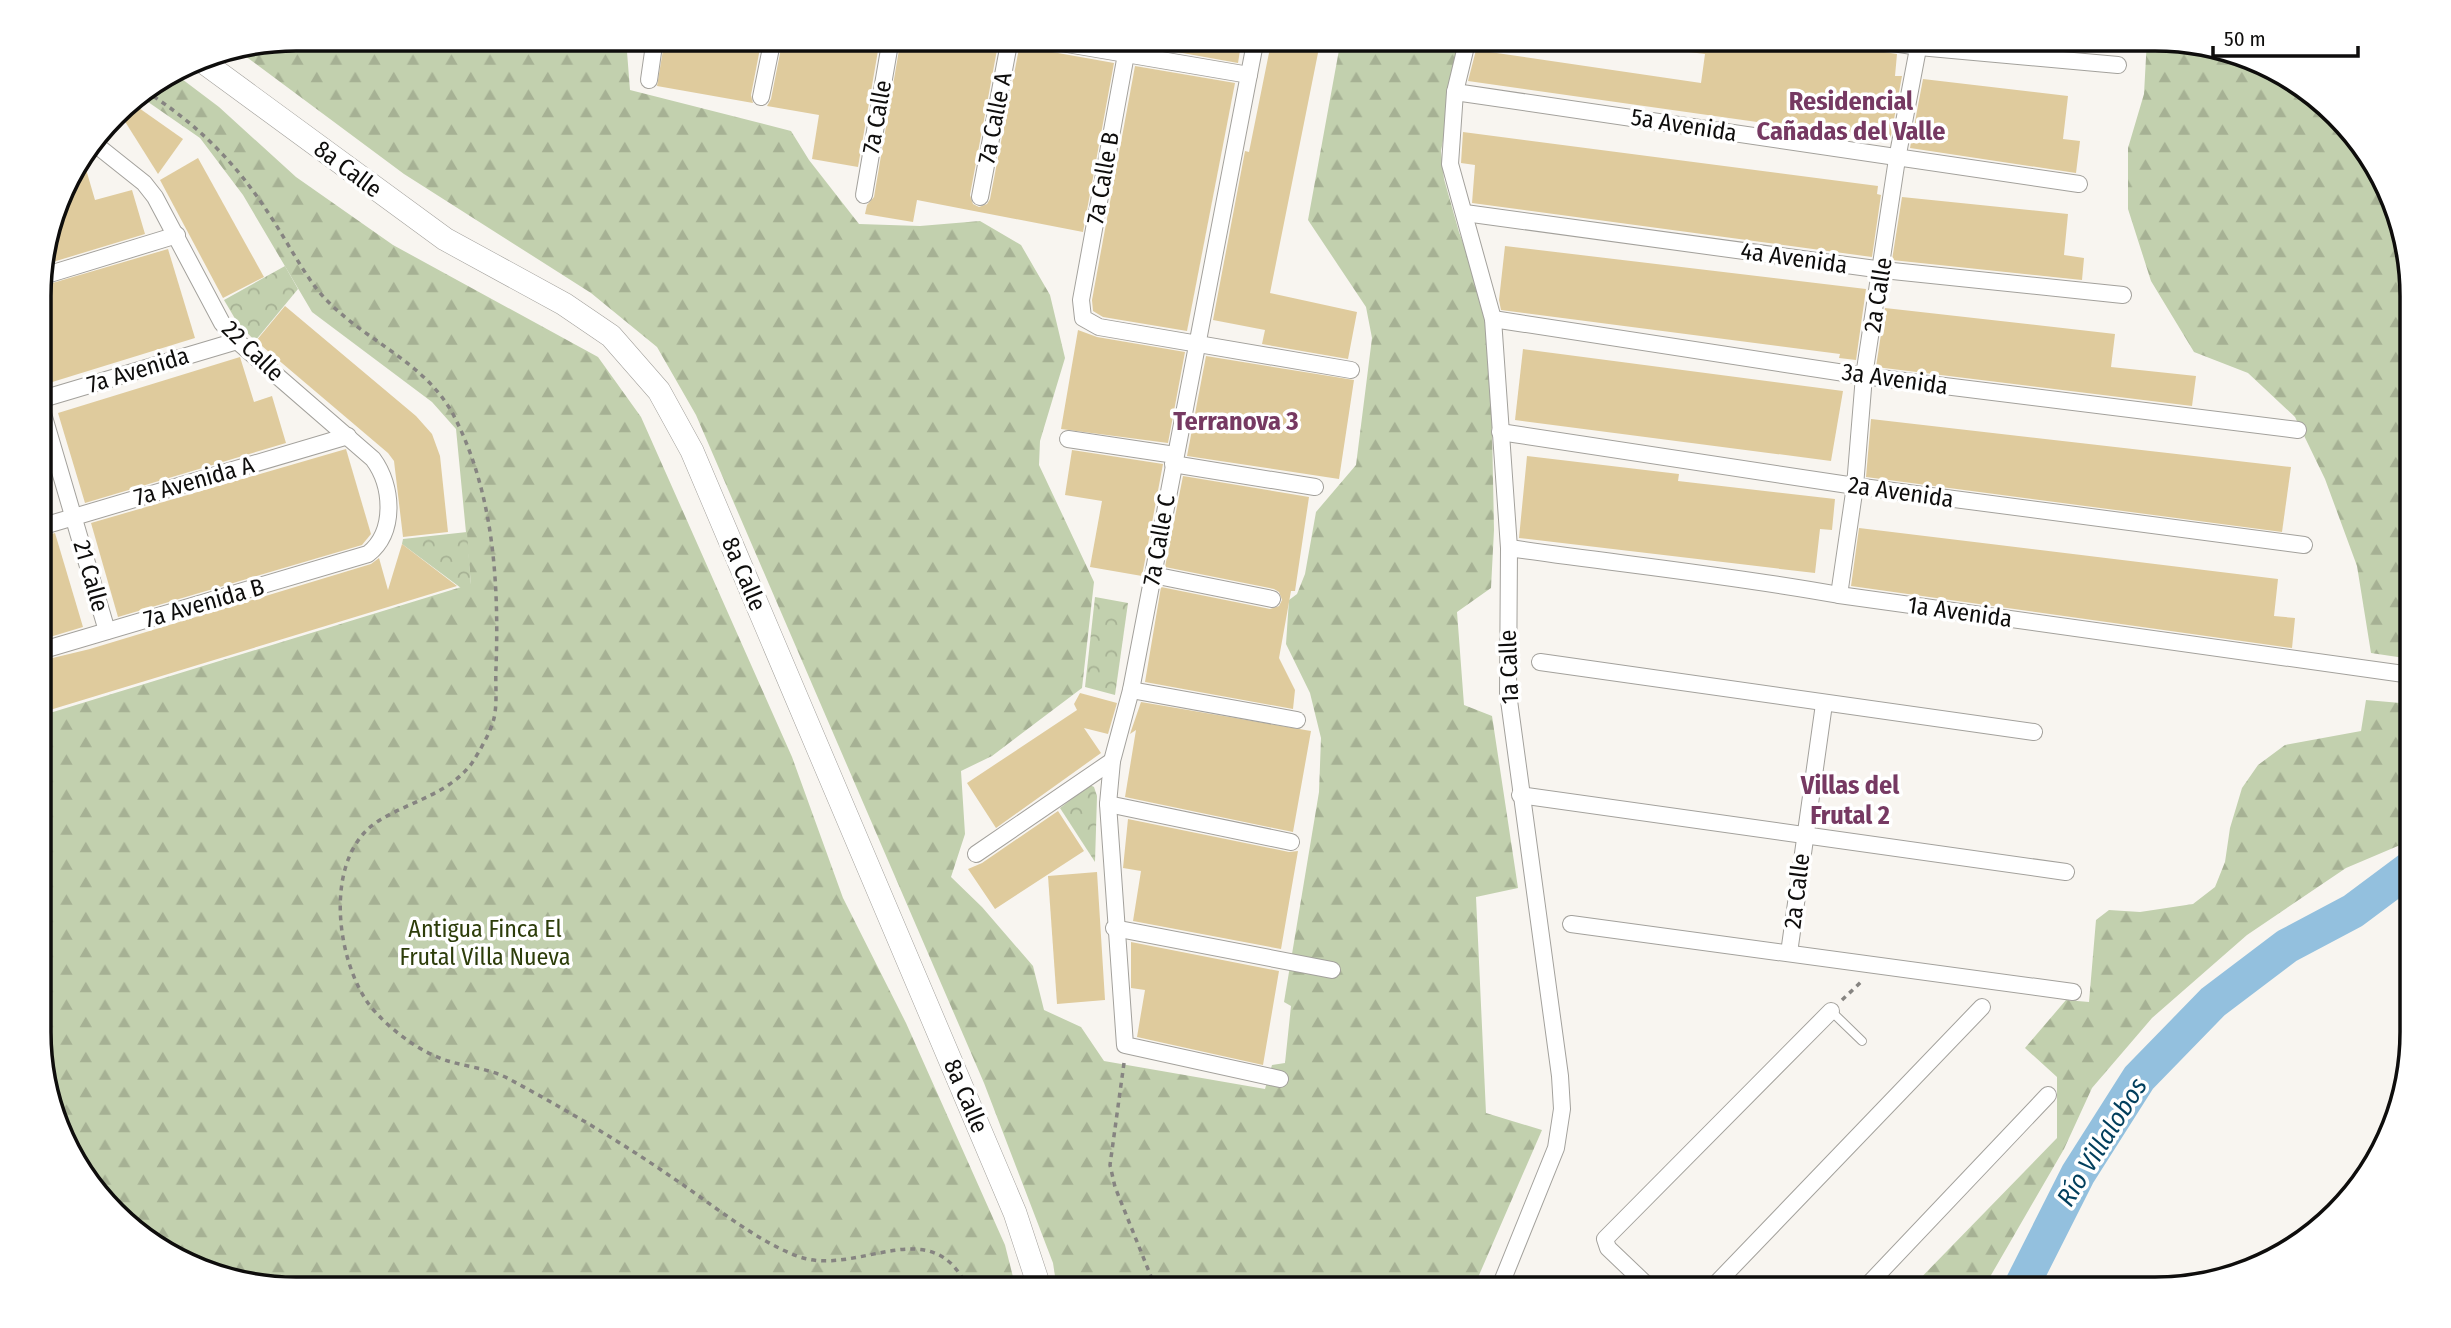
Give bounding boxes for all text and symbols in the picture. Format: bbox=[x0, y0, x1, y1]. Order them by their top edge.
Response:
scale bar bbox=[2213, 14, 2358, 58]
text: 50 m bbox=[2224, 26, 2266, 52]
street label: 7a Calle A bbox=[972, 70, 1018, 166]
street label: 7a Calle bbox=[857, 78, 897, 156]
district label: Residencial Cañadas del Valle bbox=[1757, 86, 1945, 147]
street label: 5a Avenida bbox=[1629, 103, 1739, 147]
street label: 7a Calle B bbox=[1081, 130, 1125, 226]
street label: 8a Calle bbox=[309, 135, 387, 203]
street label: 4a Avenida bbox=[1739, 237, 1849, 279]
street label: 2a Calle bbox=[1858, 255, 1898, 335]
street label: 22 Calle bbox=[216, 315, 290, 387]
street label: 7a Avenida bbox=[84, 341, 192, 399]
street label: 3a Avenida bbox=[1840, 358, 1950, 400]
district label: Terranova 3 bbox=[1173, 406, 1299, 437]
street label: 7a Avenida A bbox=[131, 450, 257, 511]
street label: 2a Avenida bbox=[1846, 471, 1956, 513]
street label: 7a Calle C bbox=[1137, 492, 1181, 588]
street label: 8a Calle bbox=[716, 533, 772, 615]
street label: 21 Calle bbox=[67, 537, 115, 615]
street label: 7a Avenida B bbox=[141, 573, 267, 633]
street label: 1a Avenida bbox=[1906, 591, 2014, 633]
street label: 1a Calle bbox=[1494, 629, 1524, 705]
district label: Villas del Frutal 2 bbox=[1800, 770, 1900, 831]
street label: 2a Calle bbox=[1778, 852, 1816, 930]
park label: Antigua Finca El Frutal Villa Nueva bbox=[400, 915, 570, 971]
street label: 8a Calle bbox=[938, 1055, 994, 1137]
water label: Río Villalobos bbox=[2050, 1072, 2154, 1212]

